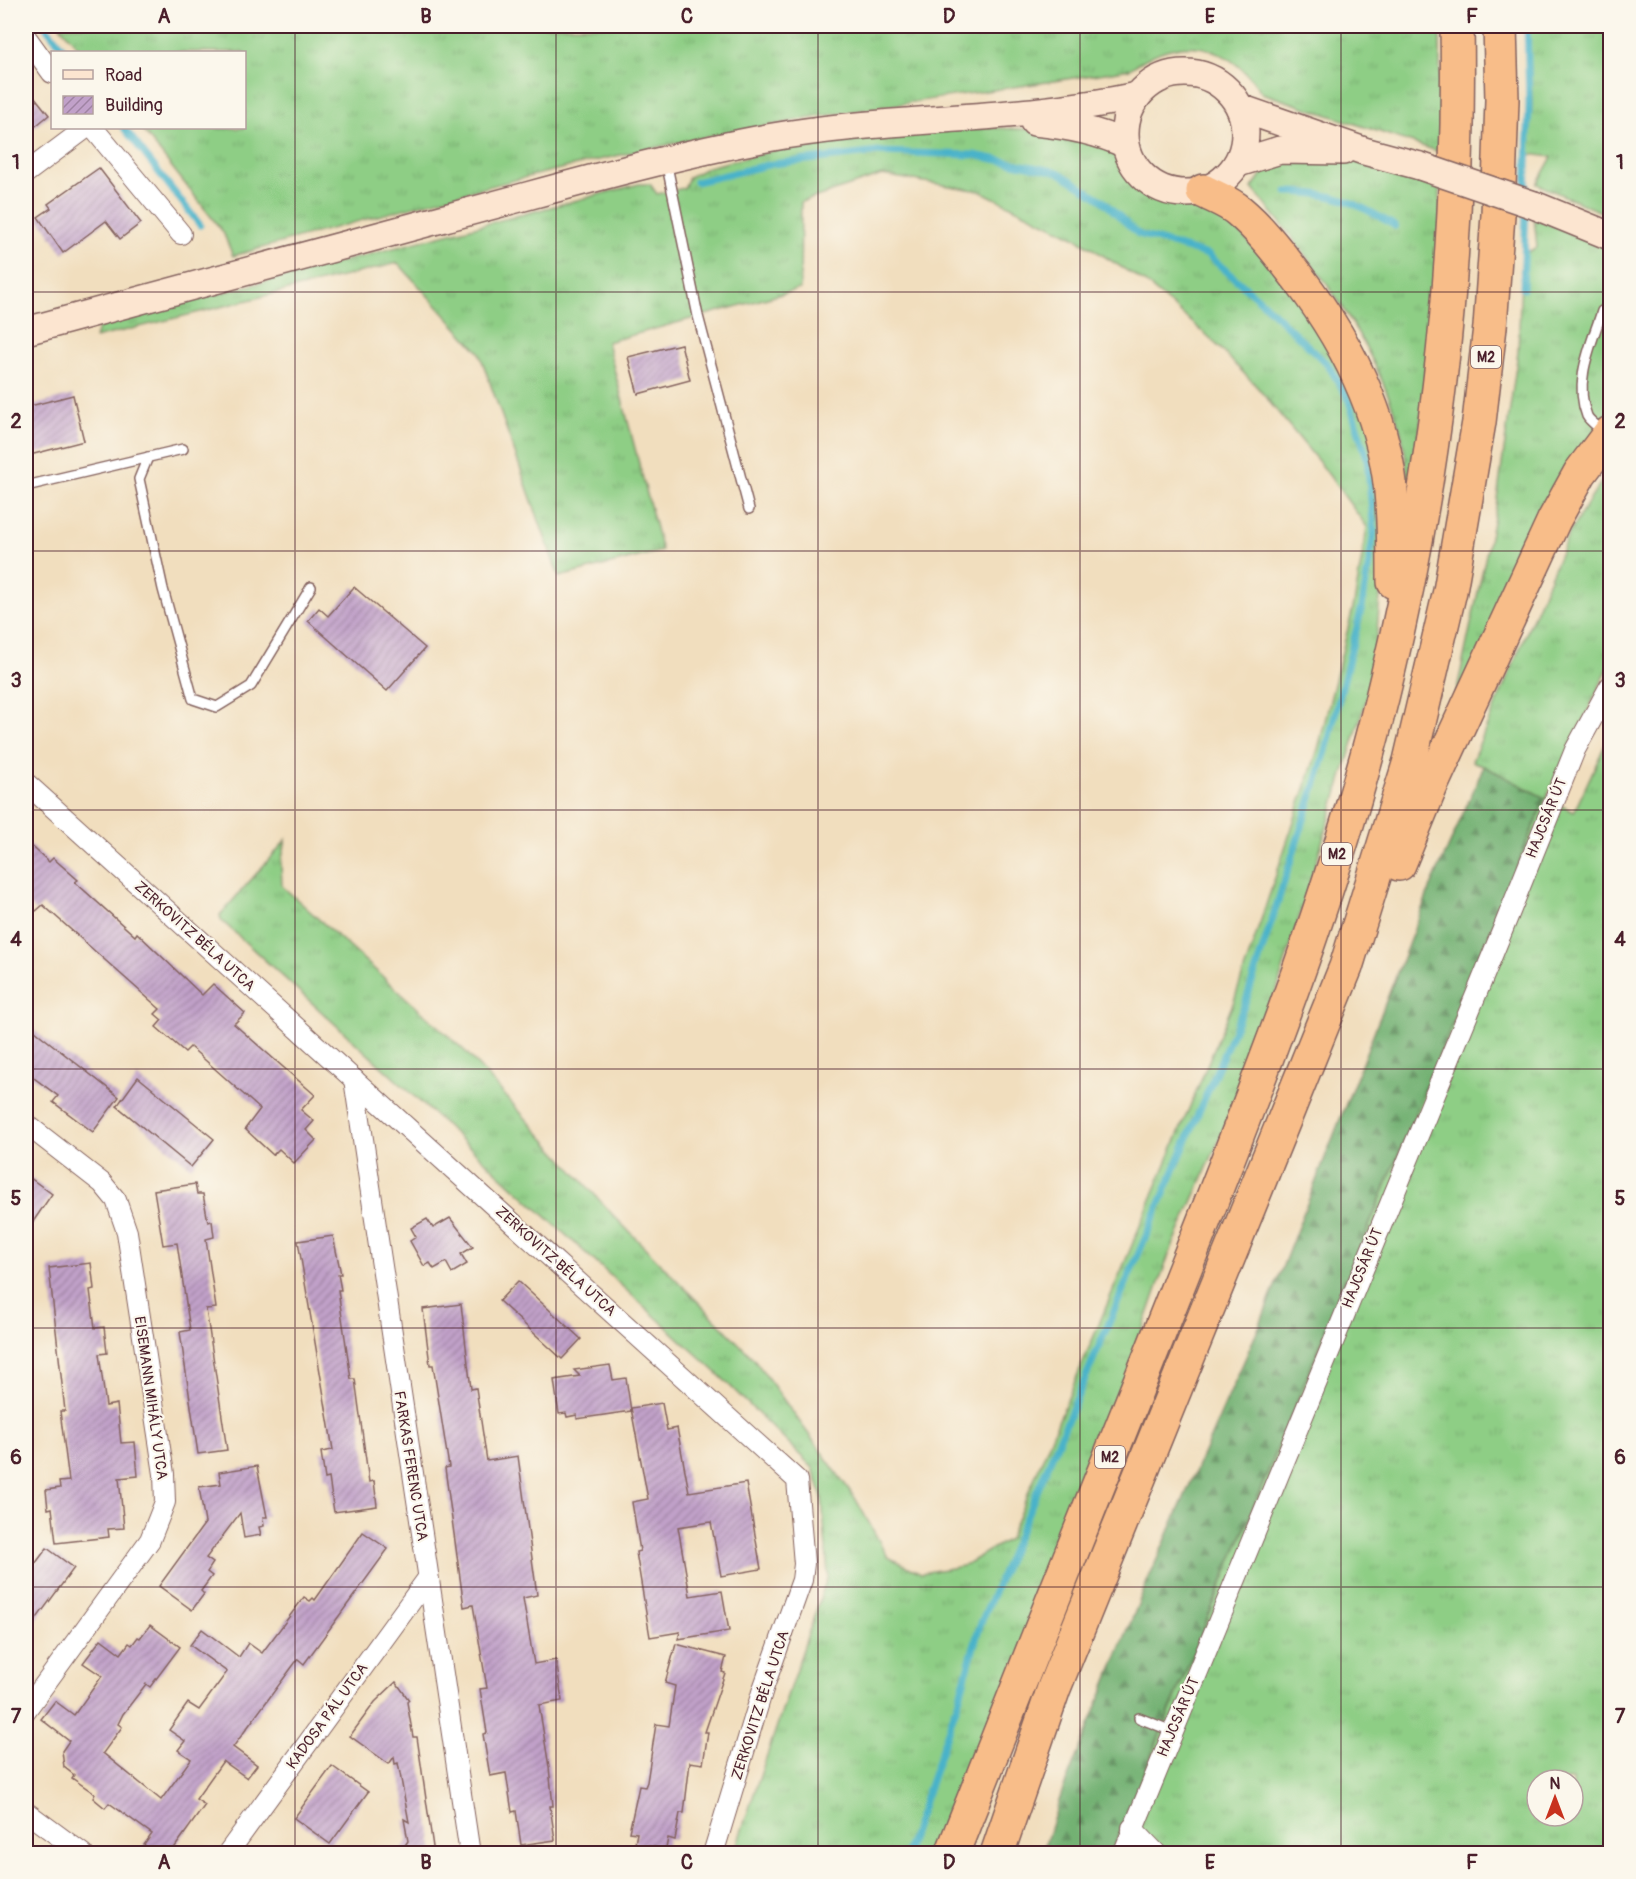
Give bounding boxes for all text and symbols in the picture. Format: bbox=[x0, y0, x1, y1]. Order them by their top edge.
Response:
text: A bbox=[158, 4, 171, 29]
text: B bbox=[420, 4, 432, 29]
text: C bbox=[681, 4, 693, 29]
text: D bbox=[943, 4, 956, 29]
text: E bbox=[1205, 4, 1216, 29]
text: F bbox=[1466, 4, 1478, 29]
legend bbox=[51, 51, 246, 129]
text: Road bbox=[105, 64, 142, 87]
text: Building bbox=[105, 94, 163, 117]
text: 1 bbox=[12, 150, 20, 175]
text: 1 bbox=[1616, 150, 1624, 175]
road number: M2 bbox=[1471, 346, 1501, 368]
text: 2 bbox=[10, 409, 22, 434]
text: 2 bbox=[1614, 409, 1626, 434]
text: 3 bbox=[10, 668, 22, 693]
text: 3 bbox=[1614, 668, 1626, 693]
street label: HAJCSÁR ÚT bbox=[1522, 775, 1571, 861]
road number: M2 bbox=[1322, 843, 1352, 865]
street label: ZERKOVITZ BÉLA UTCA bbox=[130, 877, 259, 996]
text: 4 bbox=[10, 927, 22, 952]
text: 4 bbox=[1614, 927, 1626, 952]
text: 5 bbox=[11, 1186, 22, 1211]
text: 5 bbox=[1615, 1186, 1626, 1211]
street label: ZERKOVITZ BÉLA UTCA bbox=[491, 1202, 620, 1321]
street label: HAJCSÁR ÚT bbox=[1338, 1225, 1387, 1311]
street label: EISEMANN MIHÁLY UTCA bbox=[130, 1315, 171, 1481]
street label: FARKAS FERENC UTCA bbox=[389, 1390, 432, 1543]
text: 6 bbox=[10, 1445, 22, 1470]
text: 6 bbox=[1614, 1445, 1626, 1470]
road number: M2 bbox=[1095, 1446, 1125, 1468]
street label: ZERKOVITZ BÉLA UTCA bbox=[727, 1628, 794, 1782]
street label: KADOSA PÁL UTCA bbox=[282, 1659, 373, 1773]
street label: HAJCSÁR ÚT bbox=[1153, 1674, 1204, 1760]
text: 7 bbox=[11, 1704, 22, 1729]
text: 7 bbox=[1615, 1704, 1626, 1729]
north arrow bbox=[1525, 1768, 1585, 1828]
text: N bbox=[1550, 1774, 1561, 1794]
text: A bbox=[158, 1850, 171, 1875]
text: B bbox=[420, 1850, 432, 1875]
text: C bbox=[681, 1850, 693, 1875]
text: D bbox=[943, 1850, 956, 1875]
text: E bbox=[1205, 1850, 1216, 1875]
text: F bbox=[1466, 1850, 1478, 1875]

